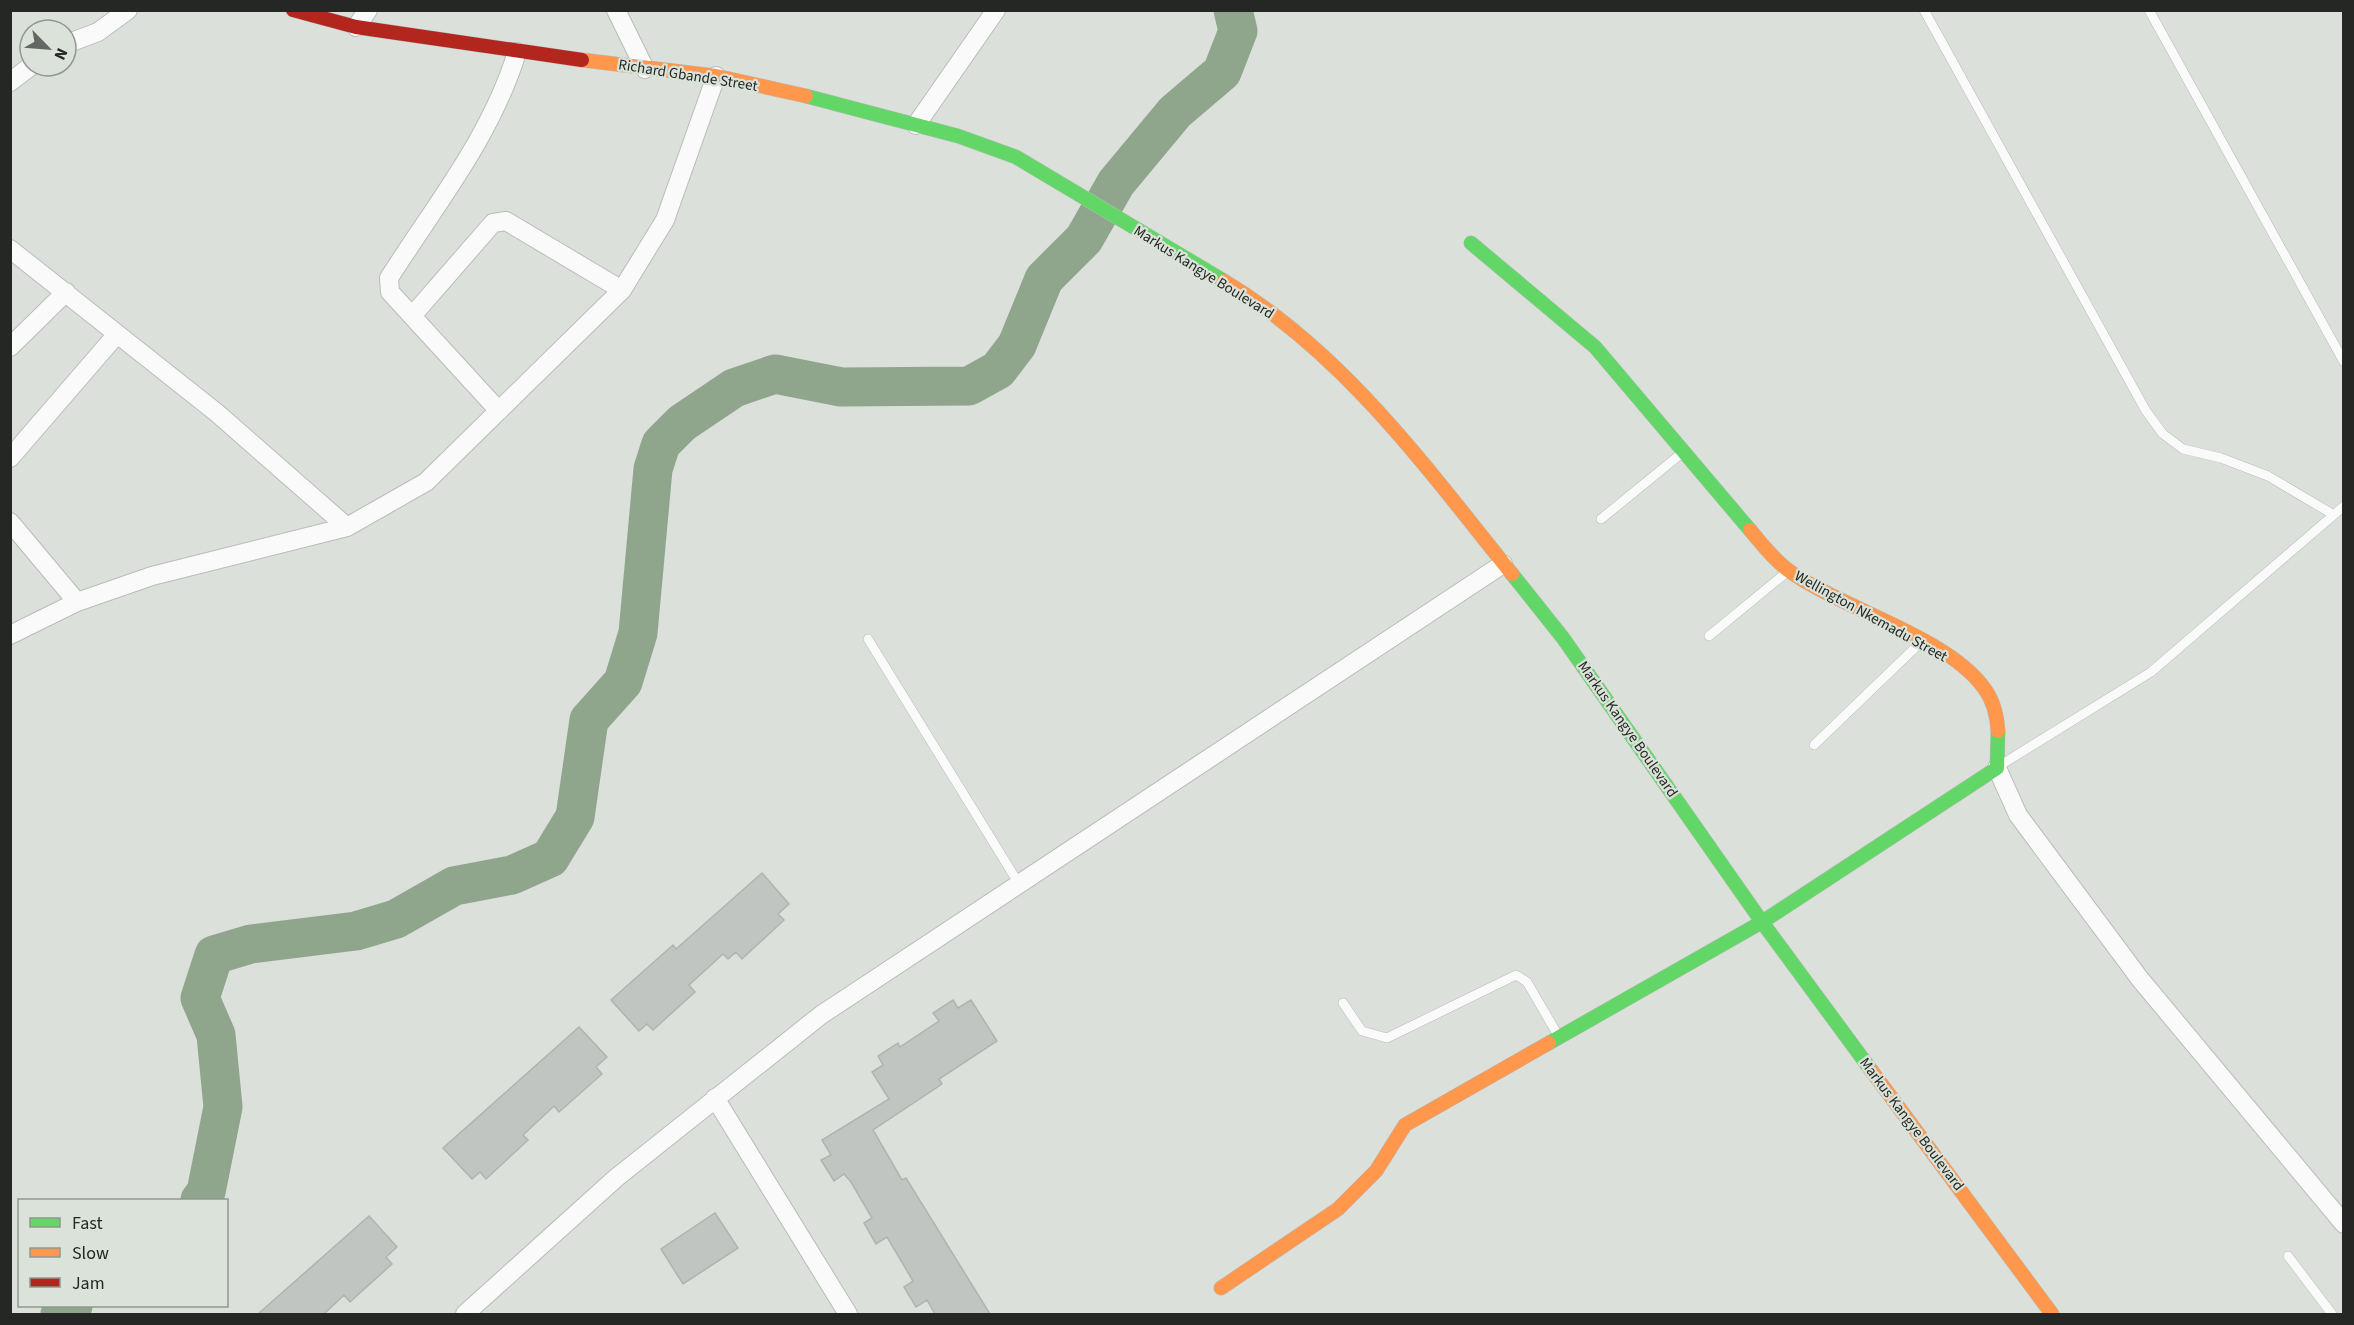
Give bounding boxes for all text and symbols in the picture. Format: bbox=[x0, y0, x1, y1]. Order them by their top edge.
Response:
north arrow bbox=[18, 18, 78, 78]
text: N bbox=[48, 44, 73, 63]
street label: Richard Gbande Street bbox=[617, 54, 759, 97]
street label: Markus Kangye Boulevard bbox=[1129, 221, 1278, 324]
street label: Wellington Nkemadu Street bbox=[1790, 566, 1951, 667]
street label: Markus Kangye Boulevard bbox=[1573, 657, 1683, 802]
street label: Markus Kangye Boulevard bbox=[1854, 1053, 1969, 1195]
legend bbox=[18, 1199, 228, 1307]
text: Fast bbox=[72, 1211, 103, 1236]
text: Slow bbox=[72, 1241, 109, 1266]
text: Jam bbox=[72, 1271, 105, 1296]

